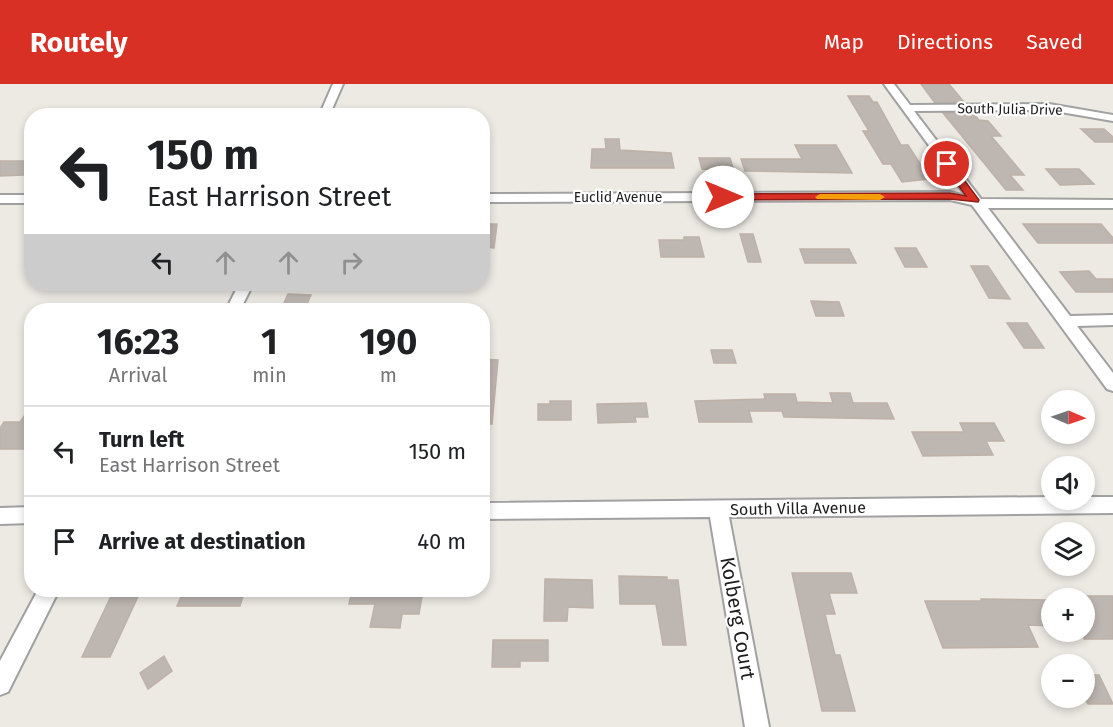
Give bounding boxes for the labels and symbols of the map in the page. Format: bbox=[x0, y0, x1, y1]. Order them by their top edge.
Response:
street label: South Julia Drive bbox=[957, 100, 1063, 119]
pin bbox=[921, 138, 972, 189]
position arrow bbox=[691, 165, 755, 229]
street label: Euclid Avenue bbox=[574, 189, 662, 206]
north arrow bbox=[1041, 390, 1095, 444]
street label: South Villa Avenue bbox=[730, 498, 866, 519]
street label: Kolberg Court bbox=[715, 555, 761, 682]

